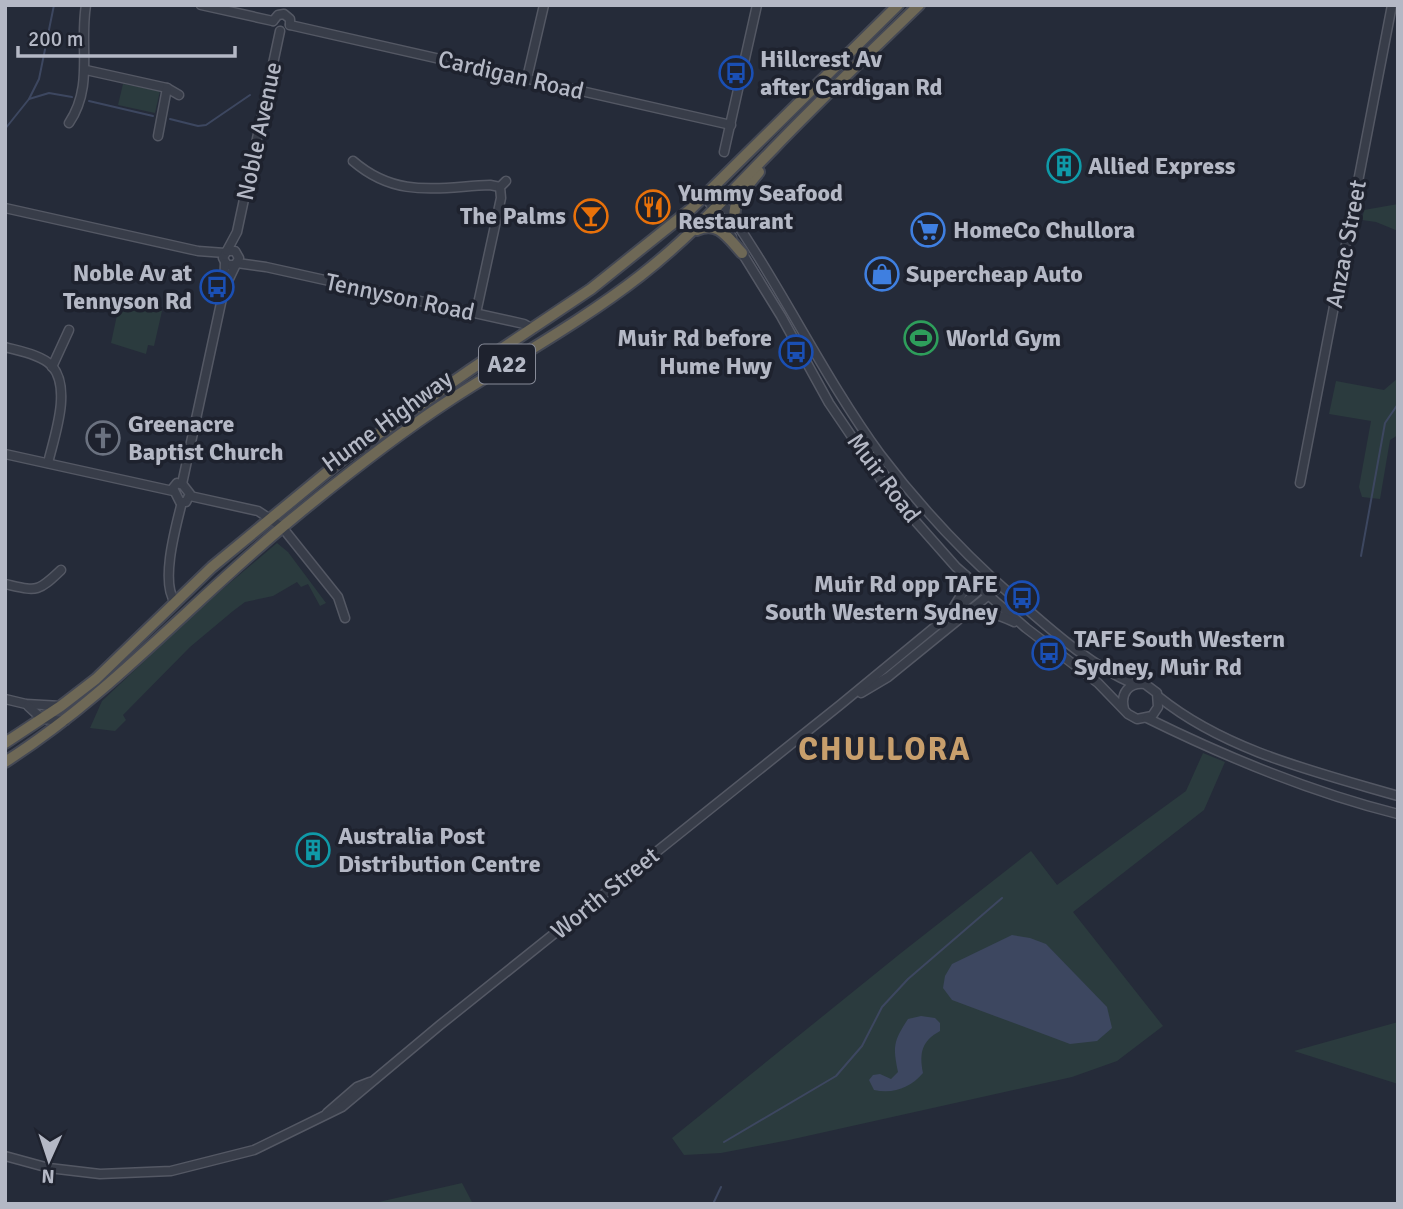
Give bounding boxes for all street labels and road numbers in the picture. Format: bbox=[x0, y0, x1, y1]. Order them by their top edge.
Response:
street label: Cardigan Road bbox=[435, 44, 587, 106]
street label: Noble Avenue bbox=[230, 59, 288, 203]
street label: Anzac Street bbox=[1319, 177, 1373, 311]
street label: Tennyson Road bbox=[323, 267, 477, 327]
road number: A22 bbox=[479, 344, 535, 384]
street label: Hume Highway bbox=[316, 364, 458, 478]
street label: Muir Road bbox=[841, 427, 927, 529]
street label: Worth Street bbox=[545, 840, 665, 946]

